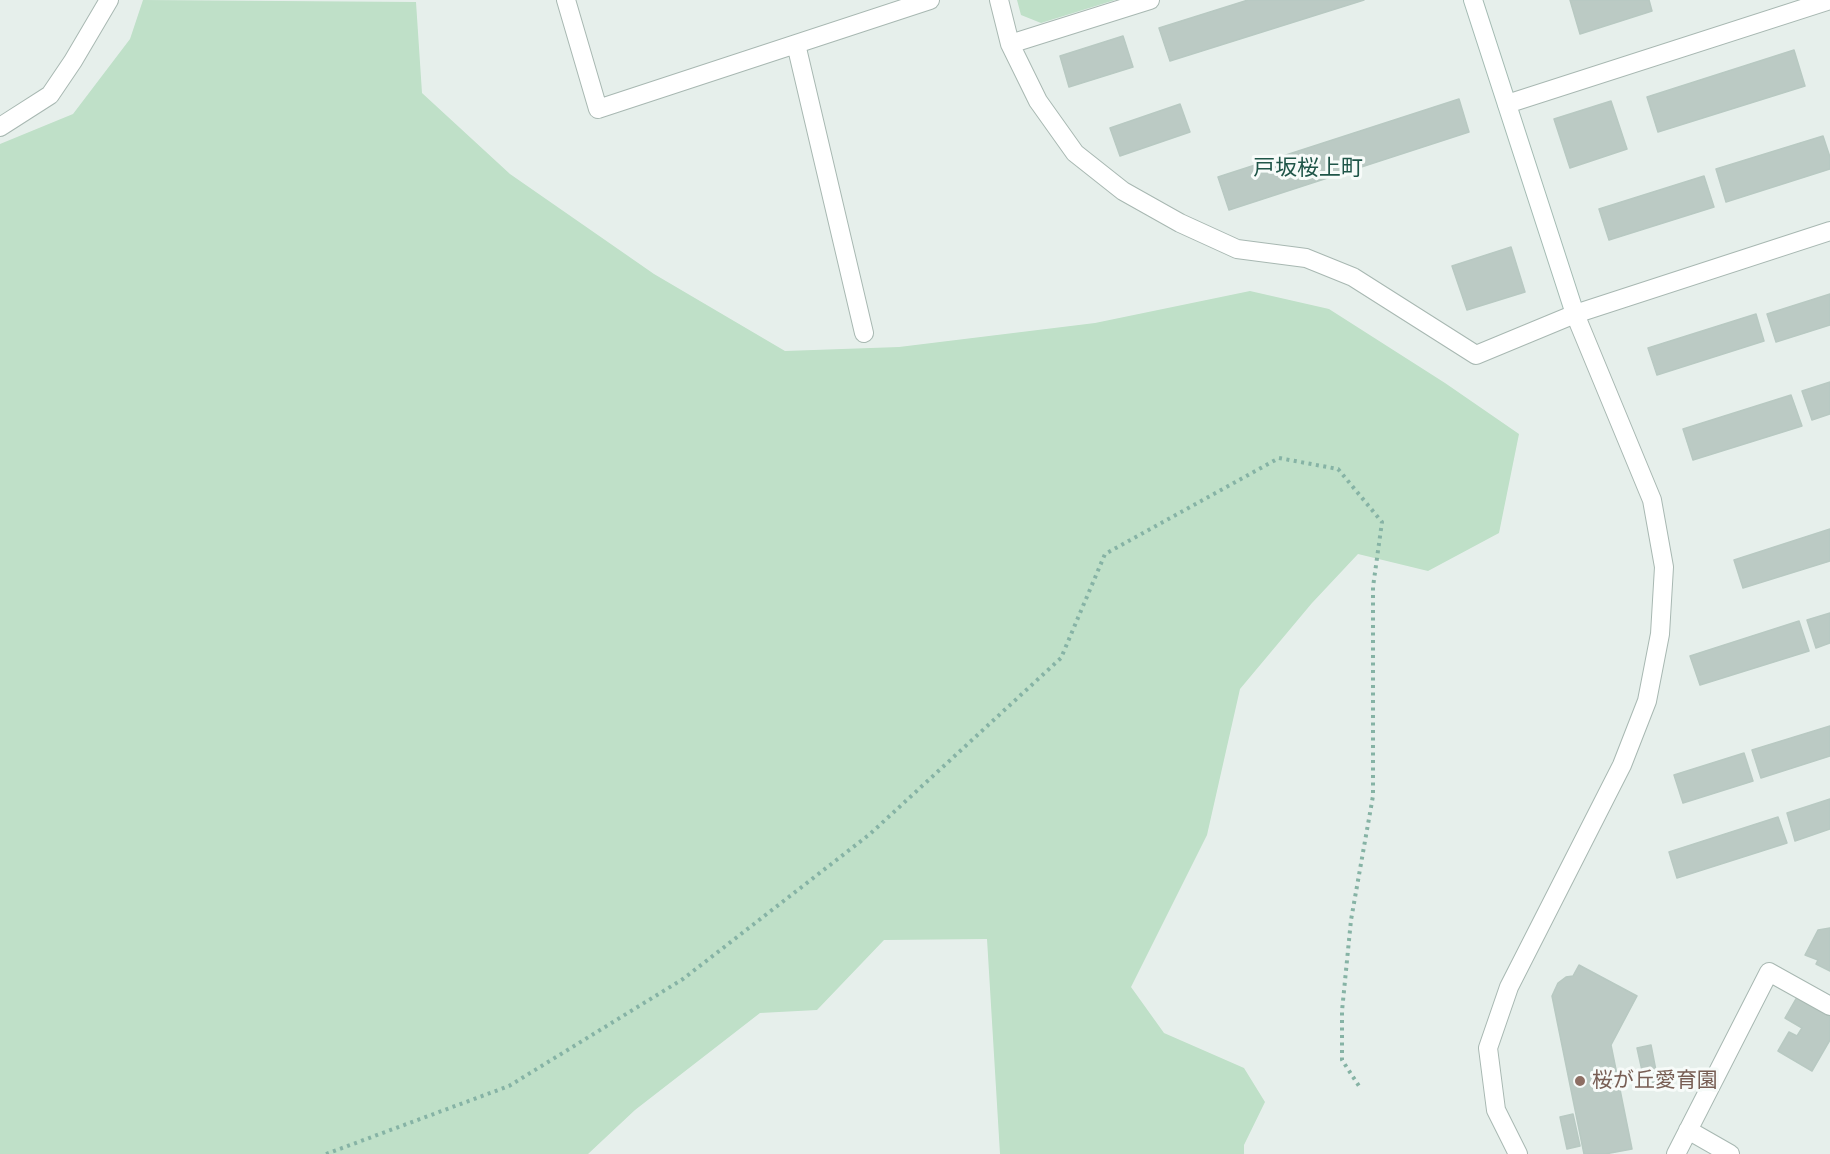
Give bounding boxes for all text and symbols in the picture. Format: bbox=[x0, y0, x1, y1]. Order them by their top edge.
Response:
district label: 戸坂桜上町 bbox=[1253, 155, 1363, 181]
place label: 桜が丘愛育園 bbox=[1592, 1068, 1718, 1094]
marker: 桜が丘愛育園 bbox=[1573, 1074, 1587, 1088]

